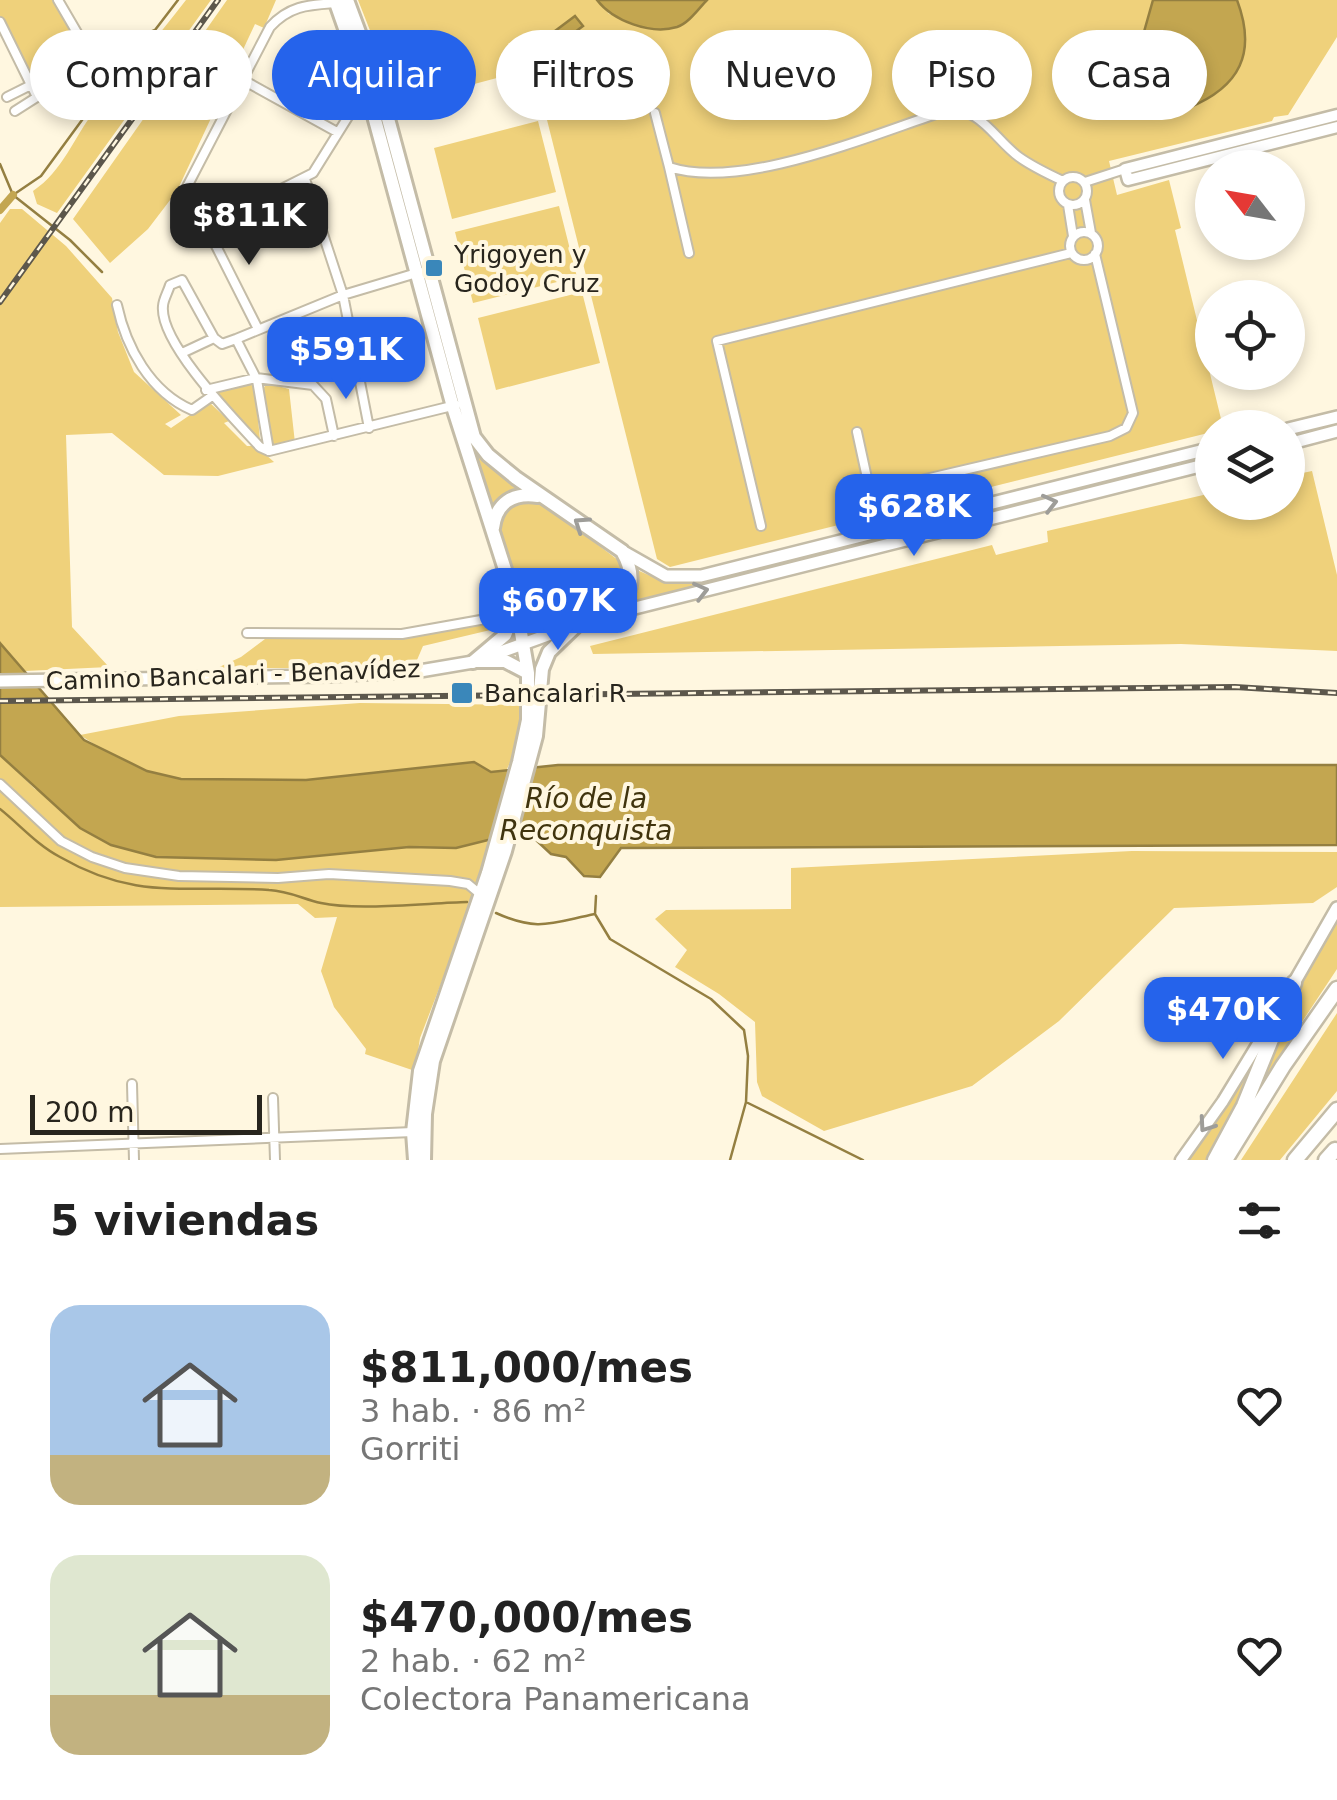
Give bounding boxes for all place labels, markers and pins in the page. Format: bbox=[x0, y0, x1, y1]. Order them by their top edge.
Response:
pin: $811K bbox=[179, 183, 319, 268]
place label: Yrigoyen y Godoy Cruz bbox=[453, 240, 599, 298]
marker: Yrigoyen y Godoy Cruz bbox=[423, 257, 445, 279]
pin: $591K bbox=[276, 317, 416, 402]
pin: $628K bbox=[844, 474, 984, 559]
pin: $607K bbox=[488, 568, 628, 653]
place label: Bancalari R bbox=[484, 679, 626, 708]
marker: Bancalari R bbox=[449, 680, 475, 706]
pin: $470K bbox=[1153, 977, 1293, 1062]

